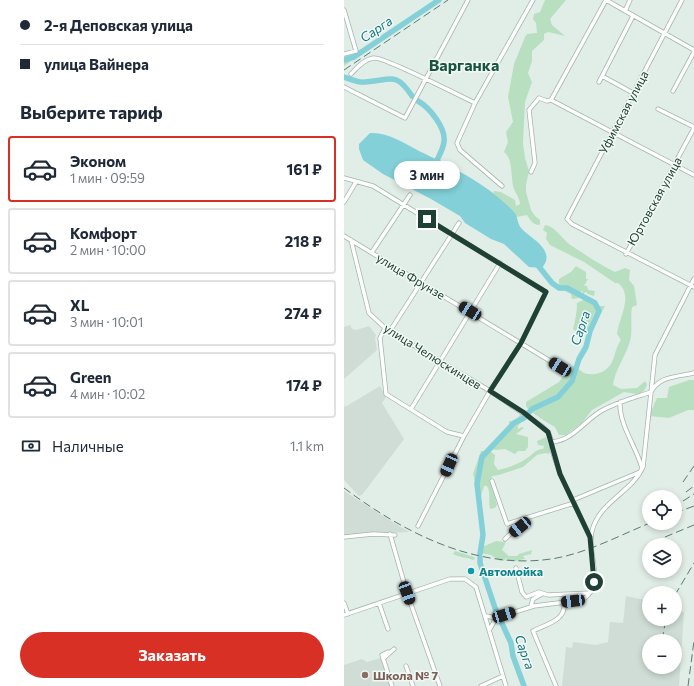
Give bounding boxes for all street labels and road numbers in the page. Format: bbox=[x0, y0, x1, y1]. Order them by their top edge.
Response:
street label: Уфимская улица bbox=[595, 68, 651, 156]
street label: Юртовская улица bbox=[624, 154, 684, 248]
street label: улица Фрунзе bbox=[374, 250, 448, 302]
street label: улица Челюскинцев bbox=[382, 320, 484, 392]

